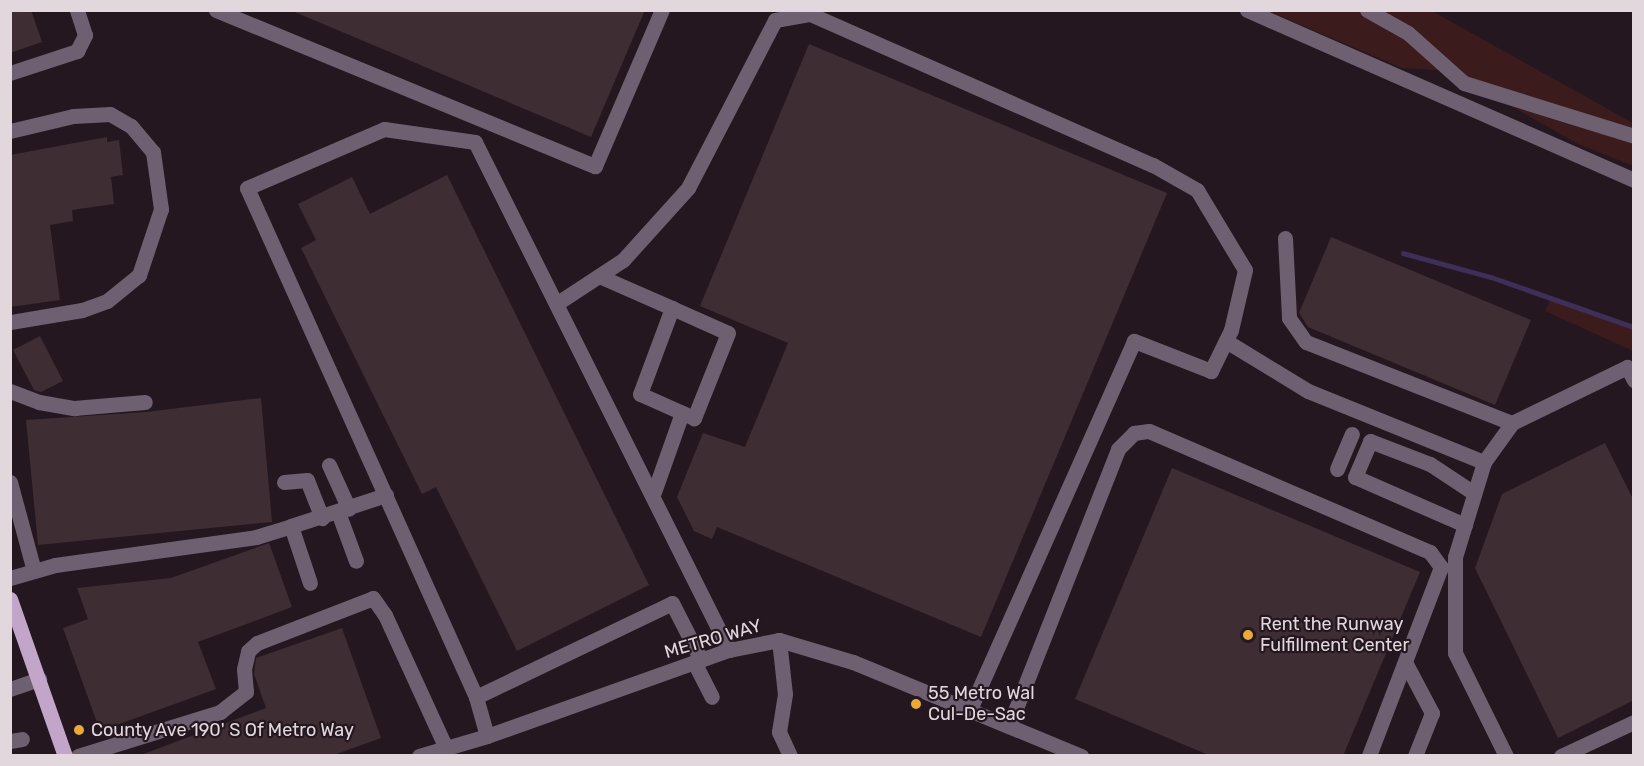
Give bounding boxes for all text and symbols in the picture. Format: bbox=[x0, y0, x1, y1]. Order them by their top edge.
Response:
place label: Rent the Runway Fulfillment Center bbox=[1260, 614, 1409, 656]
street label: METRO WAY bbox=[662, 615, 764, 663]
marker: Rent the Runway Fulfillment Center bbox=[1241, 628, 1255, 642]
place label: 55 Metro Wal Cul-De-Sac bbox=[928, 683, 1035, 726]
marker: 55 Metro Wal Cul-De-Sac bbox=[909, 697, 923, 711]
place label: County Ave 190' S Of Metro Way bbox=[91, 719, 356, 741]
marker: County Ave 190' S Of Metro Way bbox=[72, 723, 86, 737]

